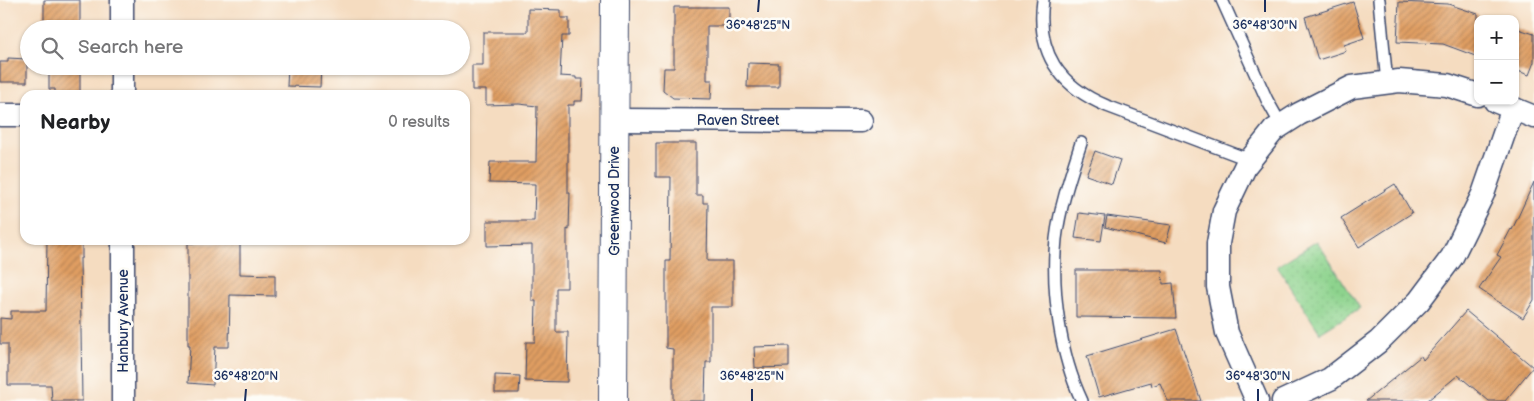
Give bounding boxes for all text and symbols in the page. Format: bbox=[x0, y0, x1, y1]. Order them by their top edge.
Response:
map controls bbox=[1474, 15, 1519, 105]
button: + bbox=[1474, 15, 1519, 60]
text: 36°48'25"N bbox=[726, 18, 790, 33]
text: 36°48'30"N bbox=[1233, 18, 1297, 33]
search box bbox=[20, 20, 470, 75]
icon: search bbox=[38, 34, 66, 62]
text: Search here bbox=[78, 36, 183, 59]
button: − bbox=[1474, 60, 1519, 105]
text: Nearby bbox=[40, 110, 110, 135]
street label: Raven Street bbox=[697, 112, 780, 129]
text: 0 results bbox=[388, 113, 450, 132]
street label: Greenwood Drive bbox=[606, 146, 623, 256]
street label: Hanbury Avenue bbox=[115, 269, 132, 373]
text: 36°48'20"N bbox=[214, 369, 278, 384]
text: 36°48'25"N bbox=[720, 369, 784, 384]
text: 36°48'30"N bbox=[1226, 369, 1290, 384]

